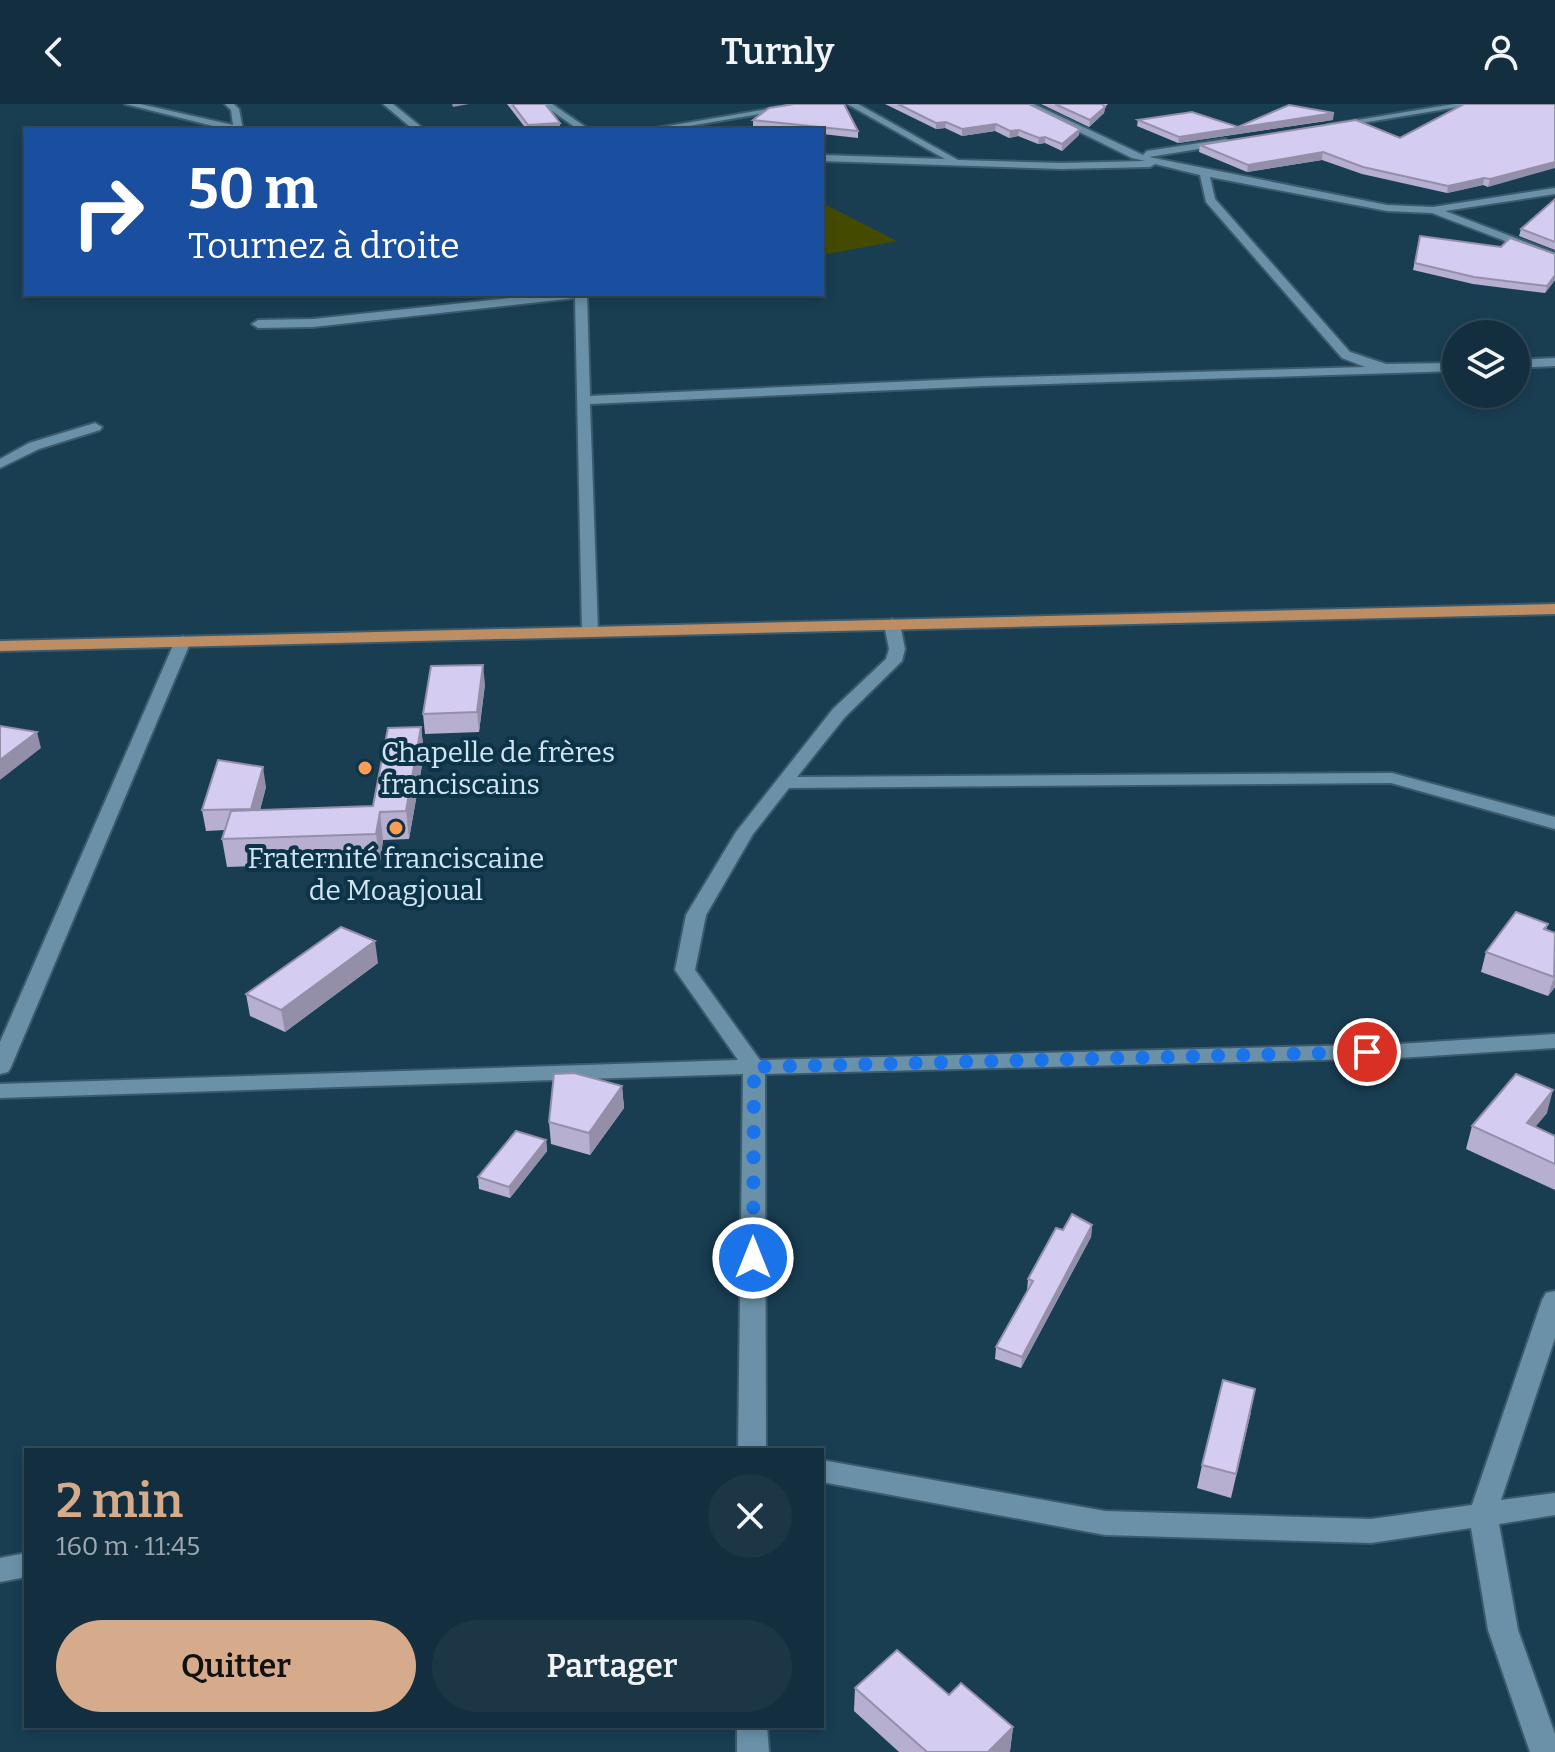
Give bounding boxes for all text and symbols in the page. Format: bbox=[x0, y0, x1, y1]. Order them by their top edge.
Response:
icon: back bbox=[32, 30, 76, 74]
text: Turnly bbox=[721, 30, 834, 74]
icon: person bbox=[1479, 30, 1523, 74]
text: 50 m bbox=[188, 156, 318, 223]
icon: right bbox=[56, 160, 160, 264]
text: Tournez à droite bbox=[188, 224, 460, 268]
map controls bbox=[1442, 320, 1530, 408]
button: layers bbox=[1442, 320, 1530, 408]
place label: Chapelle de frères franciscains bbox=[381, 736, 615, 801]
marker: Chapelle de frères franciscains bbox=[356, 759, 374, 777]
marker: Fraternité franciscaine de Moagjoual bbox=[387, 819, 405, 837]
place label: Fraternité franciscaine de Moagjoual bbox=[248, 842, 544, 907]
pin bbox=[1333, 1018, 1401, 1086]
icon: arrive bbox=[1345, 1030, 1389, 1074]
position arrow bbox=[711, 1216, 795, 1300]
text: 2 min bbox=[56, 1472, 183, 1530]
button: close bbox=[708, 1474, 792, 1558]
text: 160 m · 11:45 bbox=[56, 1531, 200, 1562]
button: Quitter bbox=[56, 1620, 416, 1712]
button: Partager bbox=[432, 1620, 792, 1712]

